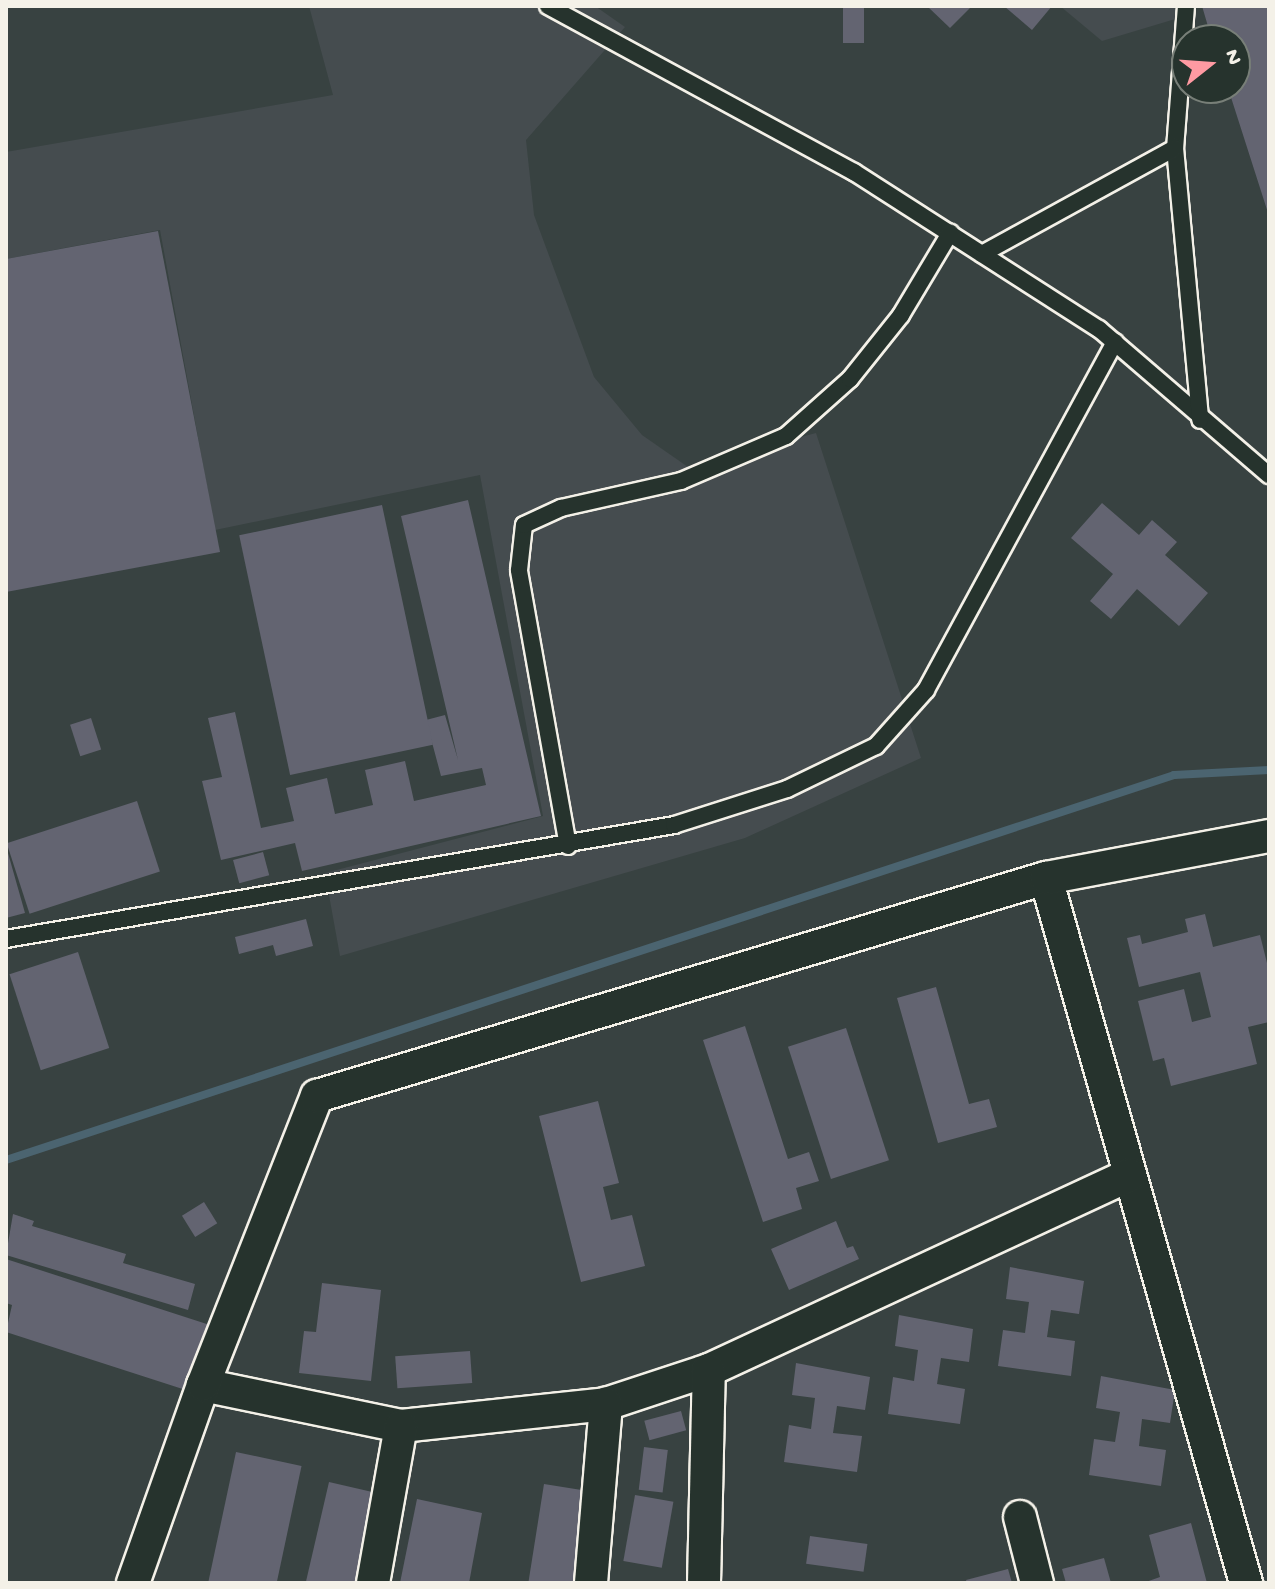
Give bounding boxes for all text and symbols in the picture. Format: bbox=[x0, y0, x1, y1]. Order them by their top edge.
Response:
north arrow bbox=[1171, 24, 1251, 104]
text: N bbox=[1218, 47, 1247, 68]

